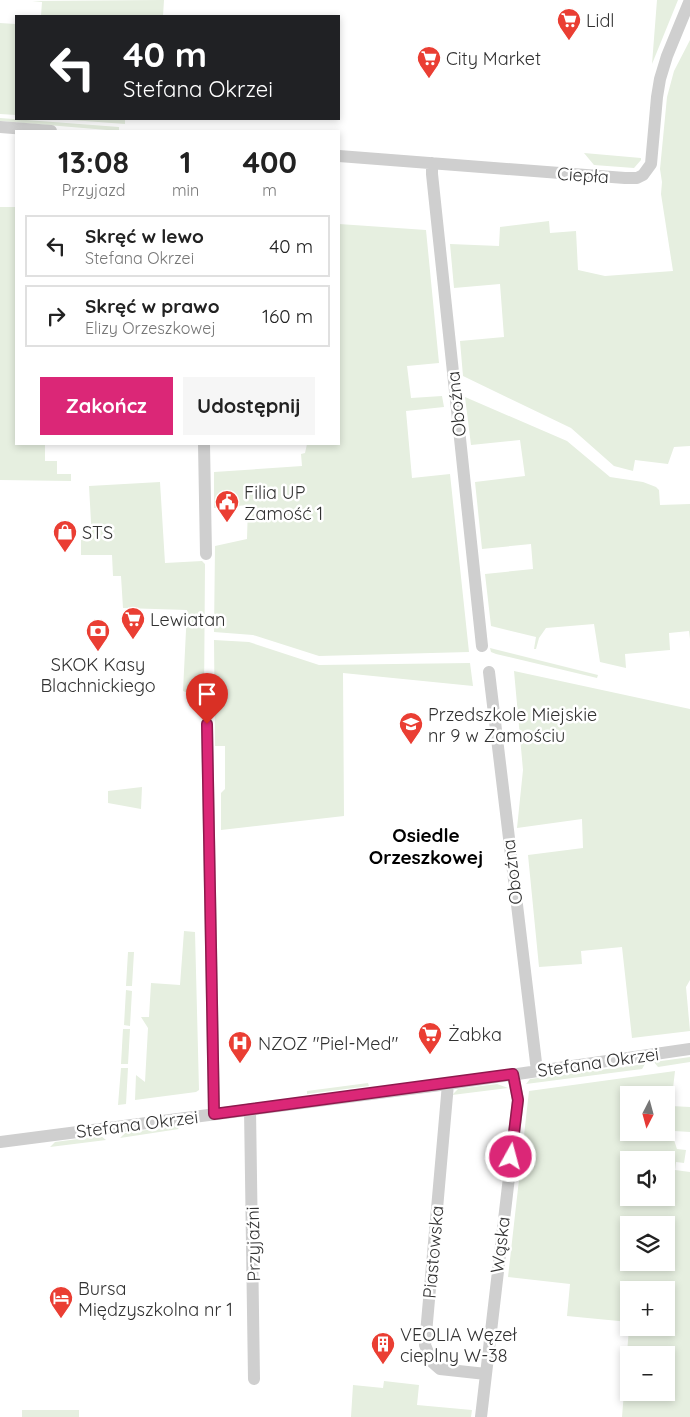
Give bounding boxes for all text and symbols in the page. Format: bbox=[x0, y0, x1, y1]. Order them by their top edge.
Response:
supermarket icon: Lidl bbox=[556, 7, 582, 41]
place label: Lidl bbox=[586, 9, 614, 32]
text: 40 m bbox=[123, 32, 207, 76]
icon: left bbox=[40, 35, 105, 100]
supermarket icon: City Market bbox=[416, 45, 442, 79]
place label: City Market bbox=[446, 47, 541, 70]
text: Stefana Okrzei bbox=[123, 75, 273, 103]
text: 13:08 bbox=[58, 143, 129, 181]
text: 1 bbox=[180, 143, 192, 181]
text: 400 bbox=[242, 143, 297, 181]
street label: Ciepła bbox=[556, 162, 610, 188]
text: Przyjazd bbox=[62, 180, 125, 200]
text: min bbox=[172, 180, 199, 200]
text: m bbox=[262, 180, 277, 200]
text: Skręć w lewo bbox=[85, 224, 204, 248]
icon: left bbox=[42, 232, 70, 260]
text: 40 m bbox=[269, 234, 313, 258]
text: Stefana Okrzei bbox=[85, 248, 194, 268]
text: Skręć w prawo bbox=[85, 294, 220, 318]
icon: right bbox=[42, 302, 70, 330]
text: 160 m bbox=[262, 304, 313, 328]
text: Elizy Orzeszkowej bbox=[85, 318, 216, 338]
street label: Oboźna bbox=[441, 370, 471, 438]
button: Zakończ bbox=[40, 377, 173, 435]
button: Udostępnij bbox=[183, 377, 315, 435]
place label: Filia UP Zamość 1 bbox=[244, 481, 323, 525]
public building icon: Filia UP Zamość 1 bbox=[214, 489, 240, 523]
shop icon: STS bbox=[52, 519, 78, 553]
place label: STS bbox=[82, 521, 113, 544]
supermarket icon: Lewiatan bbox=[120, 606, 146, 640]
place label: Lewiatan bbox=[150, 608, 225, 631]
bank icon: SKOK Kasy Blachnickiego bbox=[85, 618, 111, 652]
place label: SKOK Kasy Blachnickiego bbox=[40, 653, 156, 697]
pin bbox=[186, 673, 228, 724]
icon: arrive bbox=[193, 680, 221, 708]
place label: Przedszkole Miejskie nr 9 w Zamościu bbox=[428, 703, 597, 747]
school or university icon: Przedszkole Miejskie nr 9 w Zamościu bbox=[398, 711, 424, 745]
district label: Osiedle Orzeszkowej bbox=[369, 823, 483, 869]
street label: Oboźna bbox=[497, 838, 527, 906]
supermarket icon: Żabka bbox=[417, 1021, 443, 1055]
place label: Żabka bbox=[448, 1023, 502, 1046]
hospital icon: NZOZ "Piel-Med" bbox=[227, 1030, 253, 1064]
place label: NZOZ "Piel-Med" bbox=[258, 1032, 398, 1055]
street label: Stefana Okrzei bbox=[536, 1042, 660, 1082]
north arrow bbox=[620, 1086, 675, 1141]
map controls bbox=[620, 1086, 675, 1401]
street label: Stefana Okrzei bbox=[75, 1105, 199, 1143]
position arrow bbox=[484, 1130, 536, 1182]
button: sound bbox=[620, 1151, 675, 1206]
street label: Piastowska bbox=[417, 1205, 449, 1299]
street label: Przyjaźni bbox=[241, 1206, 265, 1282]
street label: Wąska bbox=[485, 1215, 515, 1275]
button: layers bbox=[620, 1216, 675, 1271]
place label: Bursa Międzyszkolna nr 1 bbox=[78, 1277, 233, 1321]
button: + bbox=[620, 1281, 675, 1336]
hotel icon: Bursa Międzyszkolna nr 1 bbox=[48, 1285, 74, 1319]
place label: VEOLIA Węzeł cieplny W-38 bbox=[400, 1323, 518, 1367]
building icon: VEOLIA Węzeł cieplny W-38 bbox=[370, 1331, 396, 1365]
button: − bbox=[620, 1346, 675, 1401]

